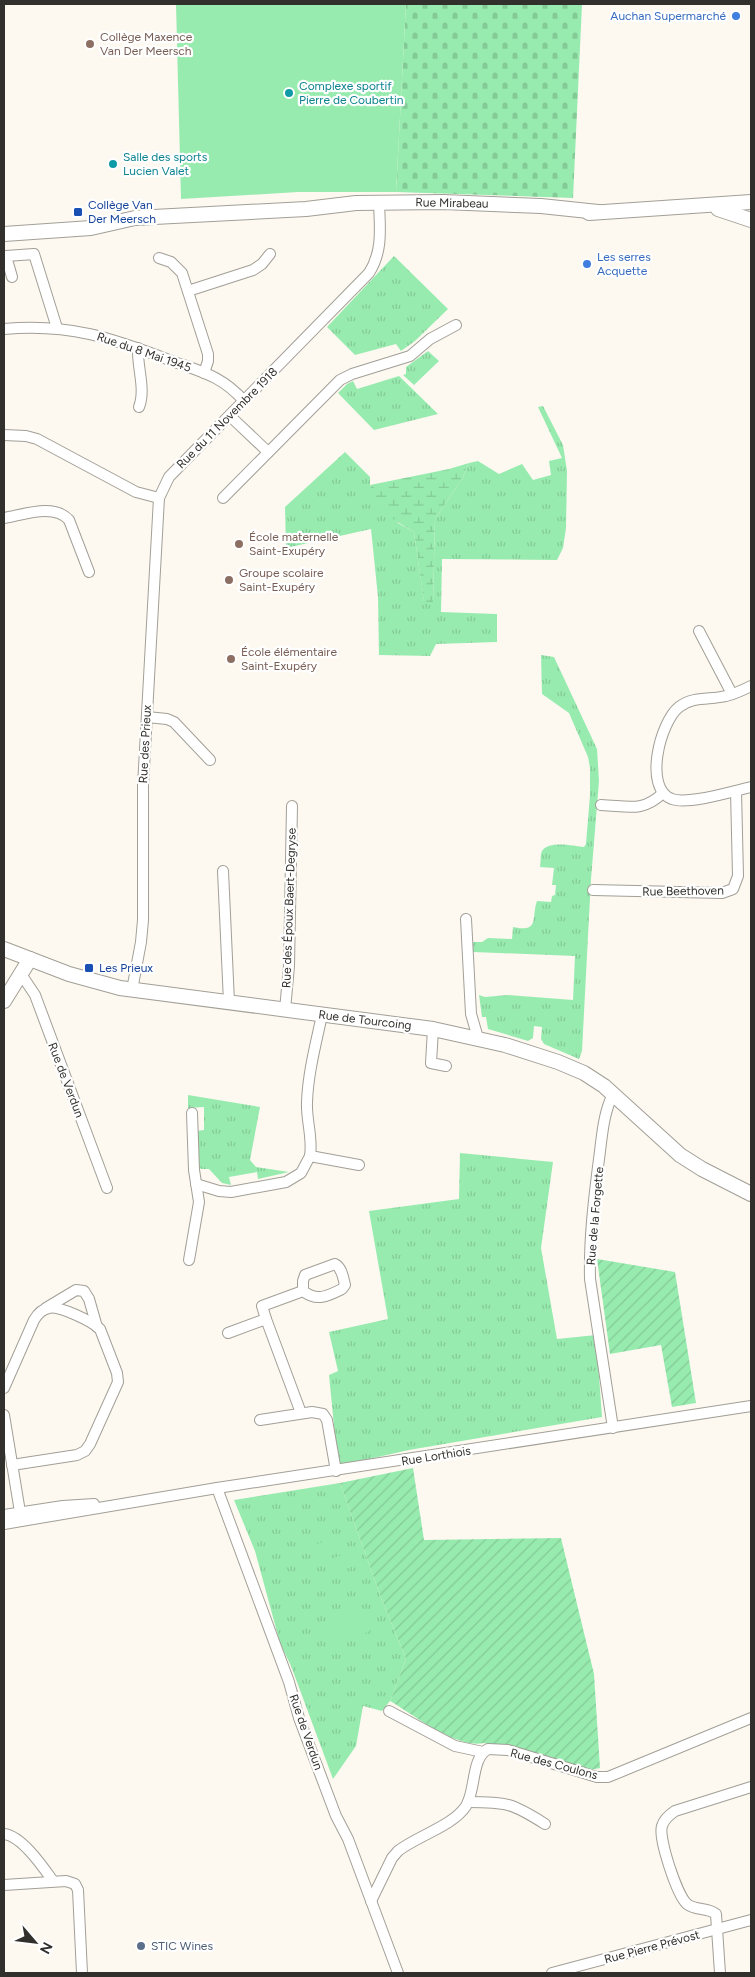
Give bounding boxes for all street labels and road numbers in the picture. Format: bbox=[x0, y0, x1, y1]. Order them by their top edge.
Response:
street label: Rue Mirabeau bbox=[415, 195, 489, 211]
street label: Rue du 8 Mai 1945 bbox=[95, 329, 193, 375]
street label: Rue du 11 Novembre 1918 bbox=[174, 365, 280, 471]
street label: Rue des Prieux bbox=[136, 704, 154, 784]
street label: Rue des Époux Baert-Degryse bbox=[279, 827, 299, 988]
street label: Rue Beethoven bbox=[642, 883, 724, 899]
street label: Rue de Tourcoing bbox=[318, 1007, 412, 1033]
street label: Rue de Verdun bbox=[45, 1041, 87, 1120]
street label: Rue de la Forgette bbox=[584, 1166, 606, 1266]
street label: Rue Lorthiois bbox=[400, 1444, 472, 1468]
street label: Rue de Verdun bbox=[286, 1692, 326, 1772]
street label: Rue des Coulons bbox=[509, 1746, 600, 1783]
street label: Rue Pierre Prévost bbox=[603, 1927, 702, 1966]

